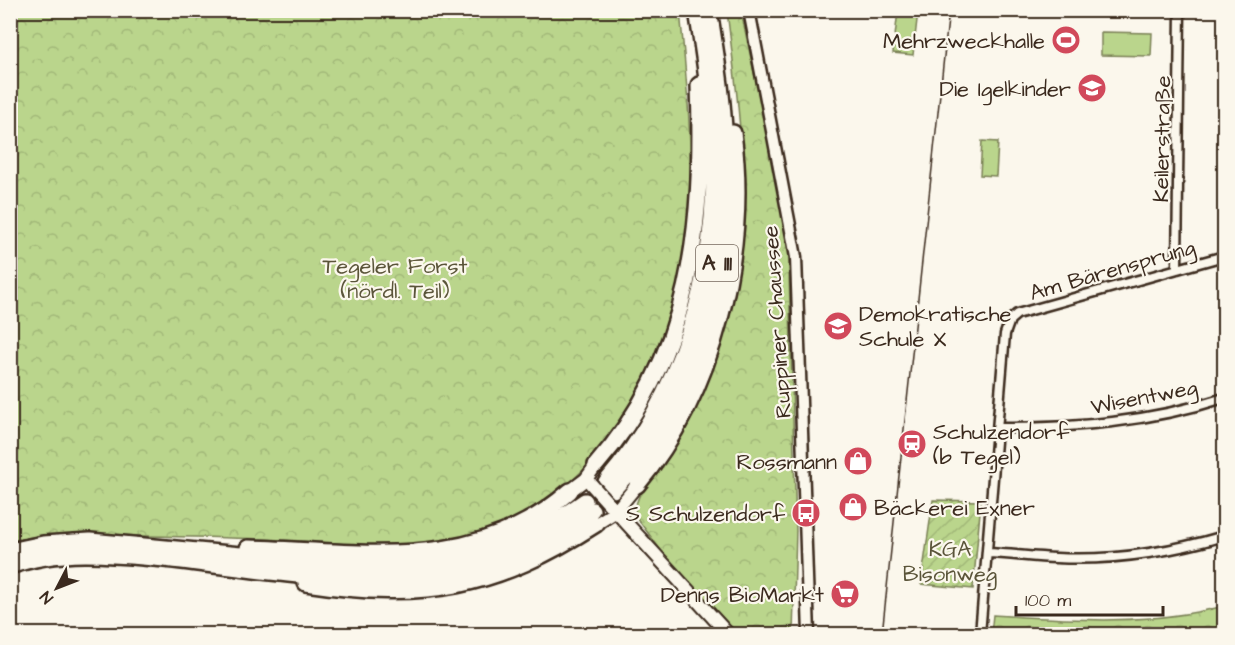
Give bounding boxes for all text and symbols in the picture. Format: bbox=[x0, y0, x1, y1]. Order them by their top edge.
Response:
sports icon: Mehrzweckhalle bbox=[1050, 24, 1082, 56]
place label: Mehrzweckhalle bbox=[883, 26, 1045, 57]
school or university icon: Die Igelkinder bbox=[1076, 72, 1108, 104]
place label: Die Igelkinder bbox=[939, 74, 1071, 106]
street label: Keilerstraße bbox=[1146, 75, 1179, 203]
street label: Ruppiner Chaussee bbox=[755, 224, 800, 419]
street label: Am Bärensprung bbox=[1026, 232, 1199, 310]
road number: A 111 bbox=[696, 245, 738, 281]
park label: Tegeler Forst (nördl. Teil) bbox=[323, 251, 468, 307]
place label: Demokratische Schule X bbox=[859, 299, 1012, 355]
school or university icon: Demokratische Schule X bbox=[822, 310, 854, 342]
street label: Wisentweg bbox=[1088, 372, 1200, 424]
place label: Schulzendorf (b Tegel) bbox=[933, 417, 1070, 474]
station icon: Schulzendorf (b Tegel) bbox=[896, 428, 928, 460]
shop icon: Rossmann bbox=[842, 445, 874, 477]
place label: Rossmann bbox=[737, 447, 837, 478]
shop icon: Bäckerei Exner bbox=[837, 491, 869, 523]
place label: Bäckerei Exner bbox=[874, 493, 1035, 524]
bus stop icon: S Schulzendorf bbox=[790, 497, 822, 529]
place label: S Schulzendorf bbox=[626, 499, 786, 530]
park label: KGA Bisonweg bbox=[903, 534, 997, 591]
north arrow bbox=[27, 558, 87, 618]
supermarket icon: Denns BioMarkt bbox=[829, 578, 861, 610]
scale bar bbox=[1016, 579, 1163, 617]
place label: Denns BioMarkt bbox=[661, 580, 824, 611]
text: N bbox=[35, 586, 58, 608]
text: 100 m bbox=[1025, 588, 1071, 613]

